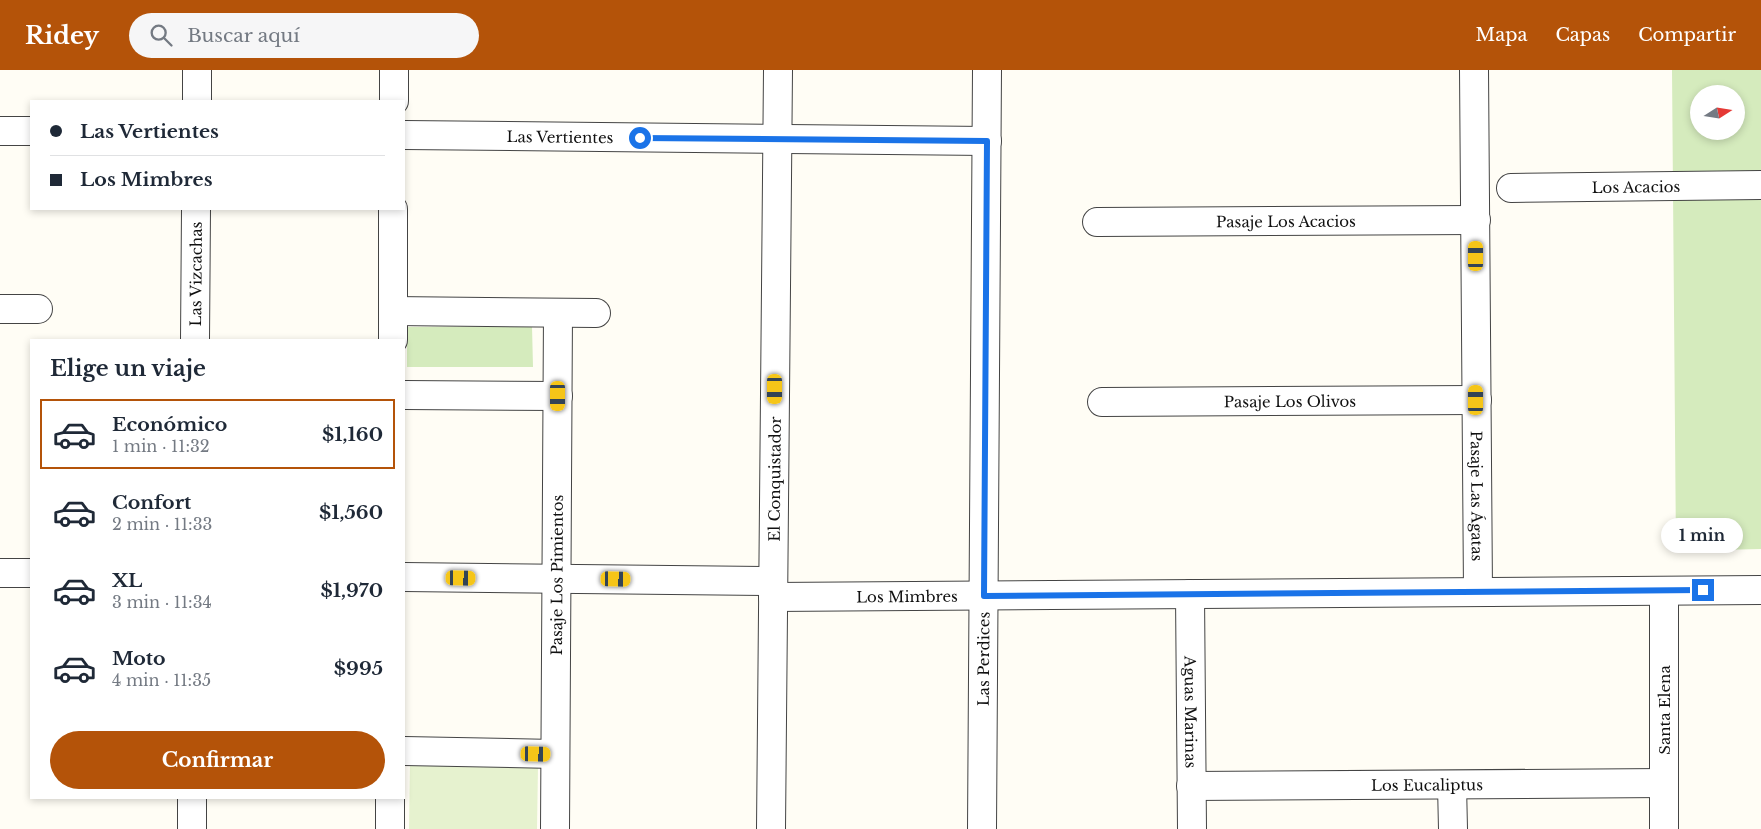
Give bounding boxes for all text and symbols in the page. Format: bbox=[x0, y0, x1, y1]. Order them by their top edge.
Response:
search box bbox=[129, 13, 479, 58]
text: Ridey bbox=[25, 21, 99, 50]
icon: search bbox=[147, 21, 175, 49]
text: Buscar aquí bbox=[187, 24, 300, 47]
text: Mapa bbox=[1476, 24, 1527, 46]
text: Capas bbox=[1555, 24, 1610, 46]
text: Compartir bbox=[1638, 24, 1736, 46]
north arrow bbox=[1690, 85, 1745, 140]
map controls bbox=[1690, 85, 1745, 140]
text: Las Vertientes bbox=[80, 120, 219, 143]
street label: Las Vertientes bbox=[506, 127, 614, 147]
route start bbox=[629, 127, 651, 149]
text: Los Mimbres bbox=[80, 168, 213, 191]
street label: Los Acacios bbox=[1592, 176, 1681, 197]
street label: Pasaje Los Acacios bbox=[1216, 211, 1356, 231]
street label: Las Vizcachas bbox=[186, 221, 205, 326]
car bbox=[1468, 241, 1483, 271]
text: Elige un viaje bbox=[50, 355, 206, 382]
car bbox=[767, 374, 782, 404]
car bbox=[550, 381, 565, 411]
car bbox=[1468, 385, 1483, 415]
street label: Pasaje Los Olivos bbox=[1224, 391, 1356, 411]
icon: car bbox=[52, 412, 97, 457]
text: Económico bbox=[112, 413, 227, 436]
street label: El Conquistador bbox=[764, 416, 784, 542]
text: $1,160 bbox=[322, 423, 383, 446]
street label: Pasaje Las Ágatas bbox=[1467, 431, 1487, 562]
text: 1 min · 11:32 bbox=[112, 436, 210, 456]
icon: car bbox=[52, 490, 97, 535]
text: Confort bbox=[112, 491, 191, 514]
street label: Pasaje Los Pimientos bbox=[547, 494, 566, 655]
text: $1,560 bbox=[319, 501, 383, 524]
text: 2 min · 11:33 bbox=[112, 514, 212, 534]
callout: 1 min bbox=[1662, 518, 1744, 552]
text: 1 min bbox=[1679, 525, 1725, 545]
icon: car bbox=[52, 568, 97, 613]
text: XL bbox=[112, 569, 142, 592]
car bbox=[445, 570, 476, 586]
car bbox=[600, 571, 631, 587]
text: $1,970 bbox=[321, 579, 383, 602]
route end bbox=[1692, 579, 1714, 601]
street label: Los Mimbres bbox=[856, 586, 958, 606]
text: 3 min · 11:34 bbox=[112, 592, 212, 612]
street label: Las Perdices bbox=[973, 611, 993, 706]
icon: car bbox=[52, 646, 97, 691]
text: Moto bbox=[112, 647, 166, 670]
street label: Aguas Marinas bbox=[1181, 655, 1201, 769]
text: $995 bbox=[334, 657, 383, 680]
street label: Santa Elena bbox=[1655, 665, 1674, 755]
text: 4 min · 11:35 bbox=[112, 670, 211, 690]
button: Confirmar bbox=[50, 731, 385, 789]
car bbox=[520, 746, 551, 762]
street label: Los Eucaliptus bbox=[1371, 775, 1483, 794]

